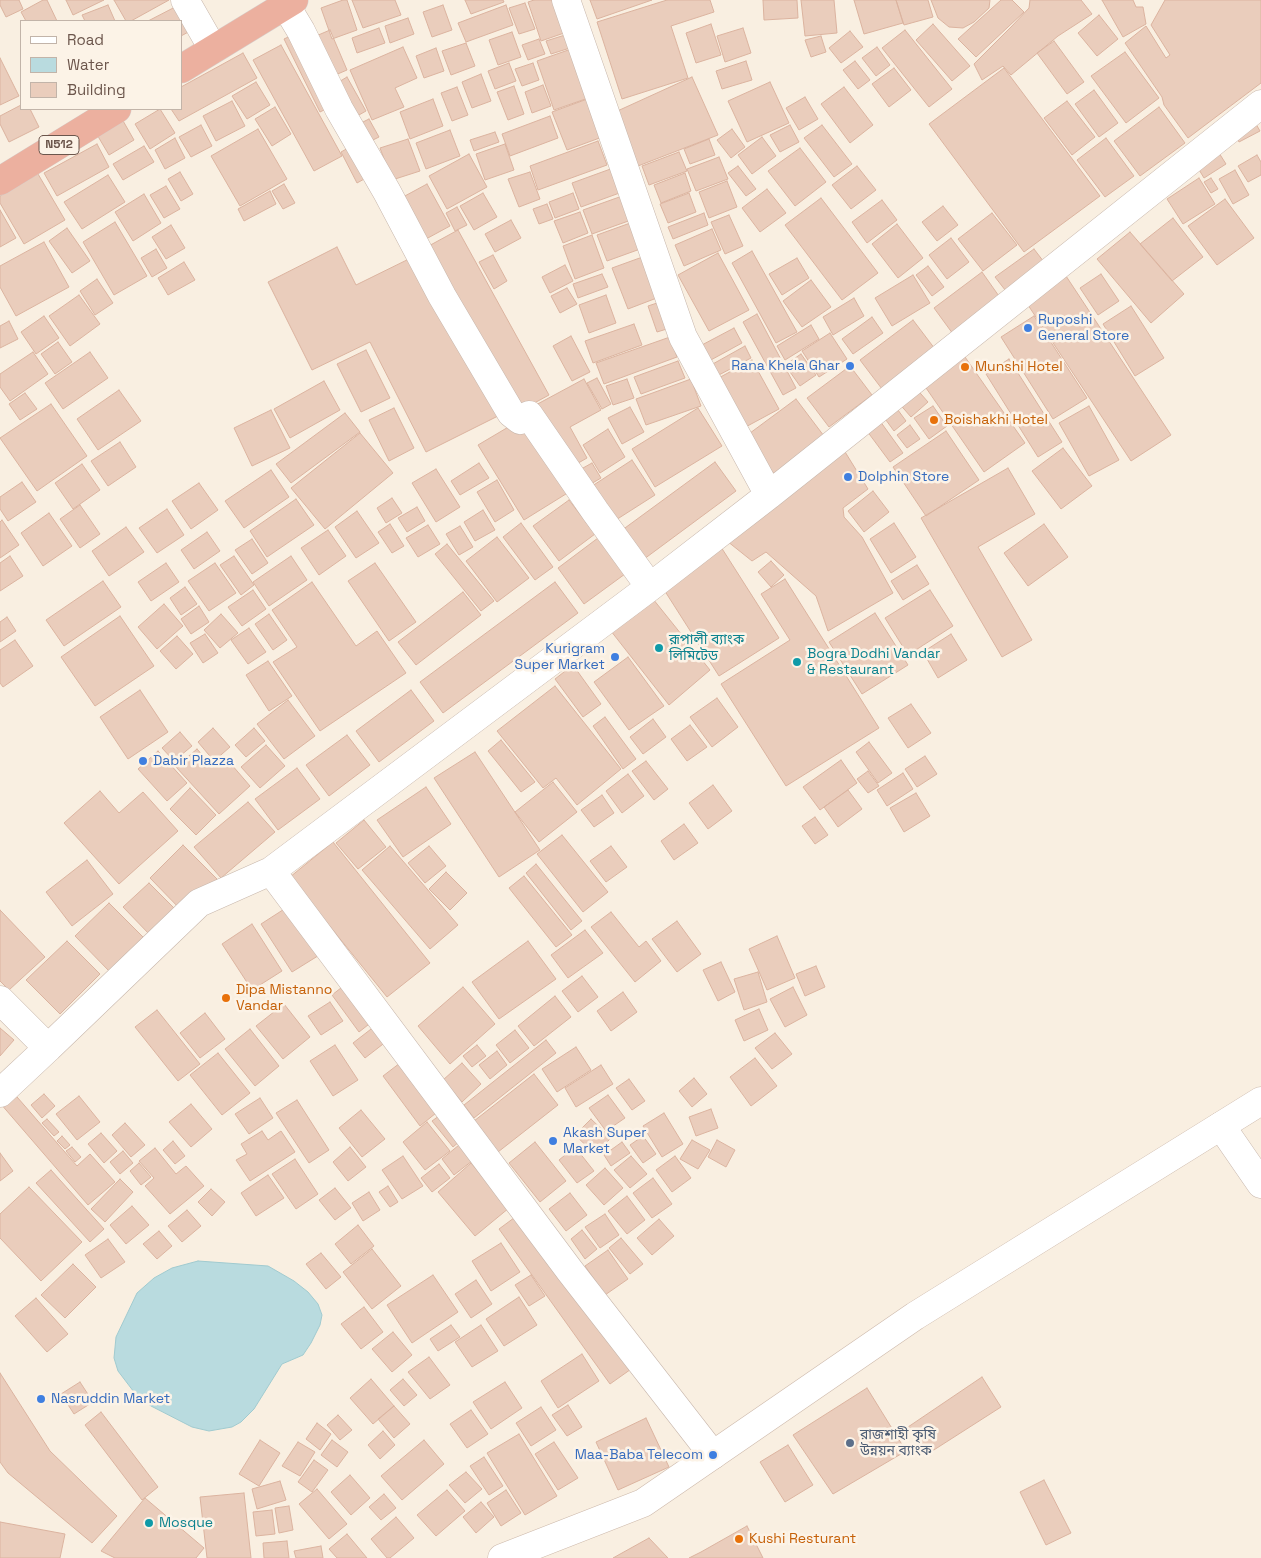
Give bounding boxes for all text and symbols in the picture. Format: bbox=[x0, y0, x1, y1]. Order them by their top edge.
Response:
legend bbox=[20, 20, 182, 110]
text: Road bbox=[67, 30, 104, 49]
text: Water bbox=[67, 55, 109, 74]
text: Building bbox=[67, 80, 126, 99]
road number: N512 bbox=[39, 136, 79, 154]
place label: Ruposhi General Store bbox=[1038, 312, 1129, 344]
marker: Ruposhi General Store bbox=[1022, 322, 1034, 334]
place label: Rana Khela Ghar bbox=[731, 358, 840, 374]
place label: Munshi Hotel bbox=[975, 359, 1063, 375]
marker: Rana Khela Ghar bbox=[844, 360, 856, 372]
marker: Munshi Hotel bbox=[959, 361, 971, 373]
place label: Boishakhi Hotel bbox=[944, 412, 1048, 428]
marker: Boishakhi Hotel bbox=[928, 414, 940, 426]
place label: Dolphin Store bbox=[858, 469, 949, 485]
marker: Dolphin Store bbox=[842, 471, 854, 483]
place label: রূপালী ব্যাংক লিমিটেড bbox=[669, 632, 744, 664]
place label: Kurigram Super Market bbox=[515, 641, 605, 674]
marker: রূপালী ব্যাংক লিমিটেড bbox=[653, 642, 665, 654]
place label: Bogra Dodhi Vandar & Restaurant bbox=[807, 646, 940, 679]
marker: Kurigram Super Market bbox=[609, 651, 621, 663]
marker: Bogra Dodhi Vandar & Restaurant bbox=[791, 656, 803, 668]
place label: Dabir Plazza bbox=[153, 753, 234, 769]
marker: Dabir Plazza bbox=[137, 755, 149, 767]
place label: Dipa Mistanno Vandar bbox=[236, 982, 332, 1014]
marker: Dipa Mistanno Vandar bbox=[220, 992, 232, 1004]
place label: Akash Super Market bbox=[563, 1125, 646, 1158]
marker: Akash Super Market bbox=[547, 1135, 559, 1147]
place label: Nasruddin Market bbox=[51, 1391, 170, 1407]
marker: Nasruddin Market bbox=[35, 1393, 47, 1405]
place label: রাজশাহী কৃষি উন্নয়ন ব্যাংক bbox=[860, 1427, 936, 1460]
marker: রাজশাহী কৃষি উন্নয়ন ব্যাংক bbox=[844, 1437, 856, 1449]
place label: Maa-Baba Telecom bbox=[575, 1447, 703, 1463]
marker: Maa-Baba Telecom bbox=[707, 1449, 719, 1461]
place label: Mosque bbox=[159, 1515, 213, 1531]
marker: Mosque bbox=[143, 1517, 155, 1529]
place label: Kushi Resturant bbox=[749, 1531, 856, 1547]
marker: Kushi Resturant bbox=[733, 1533, 745, 1545]

